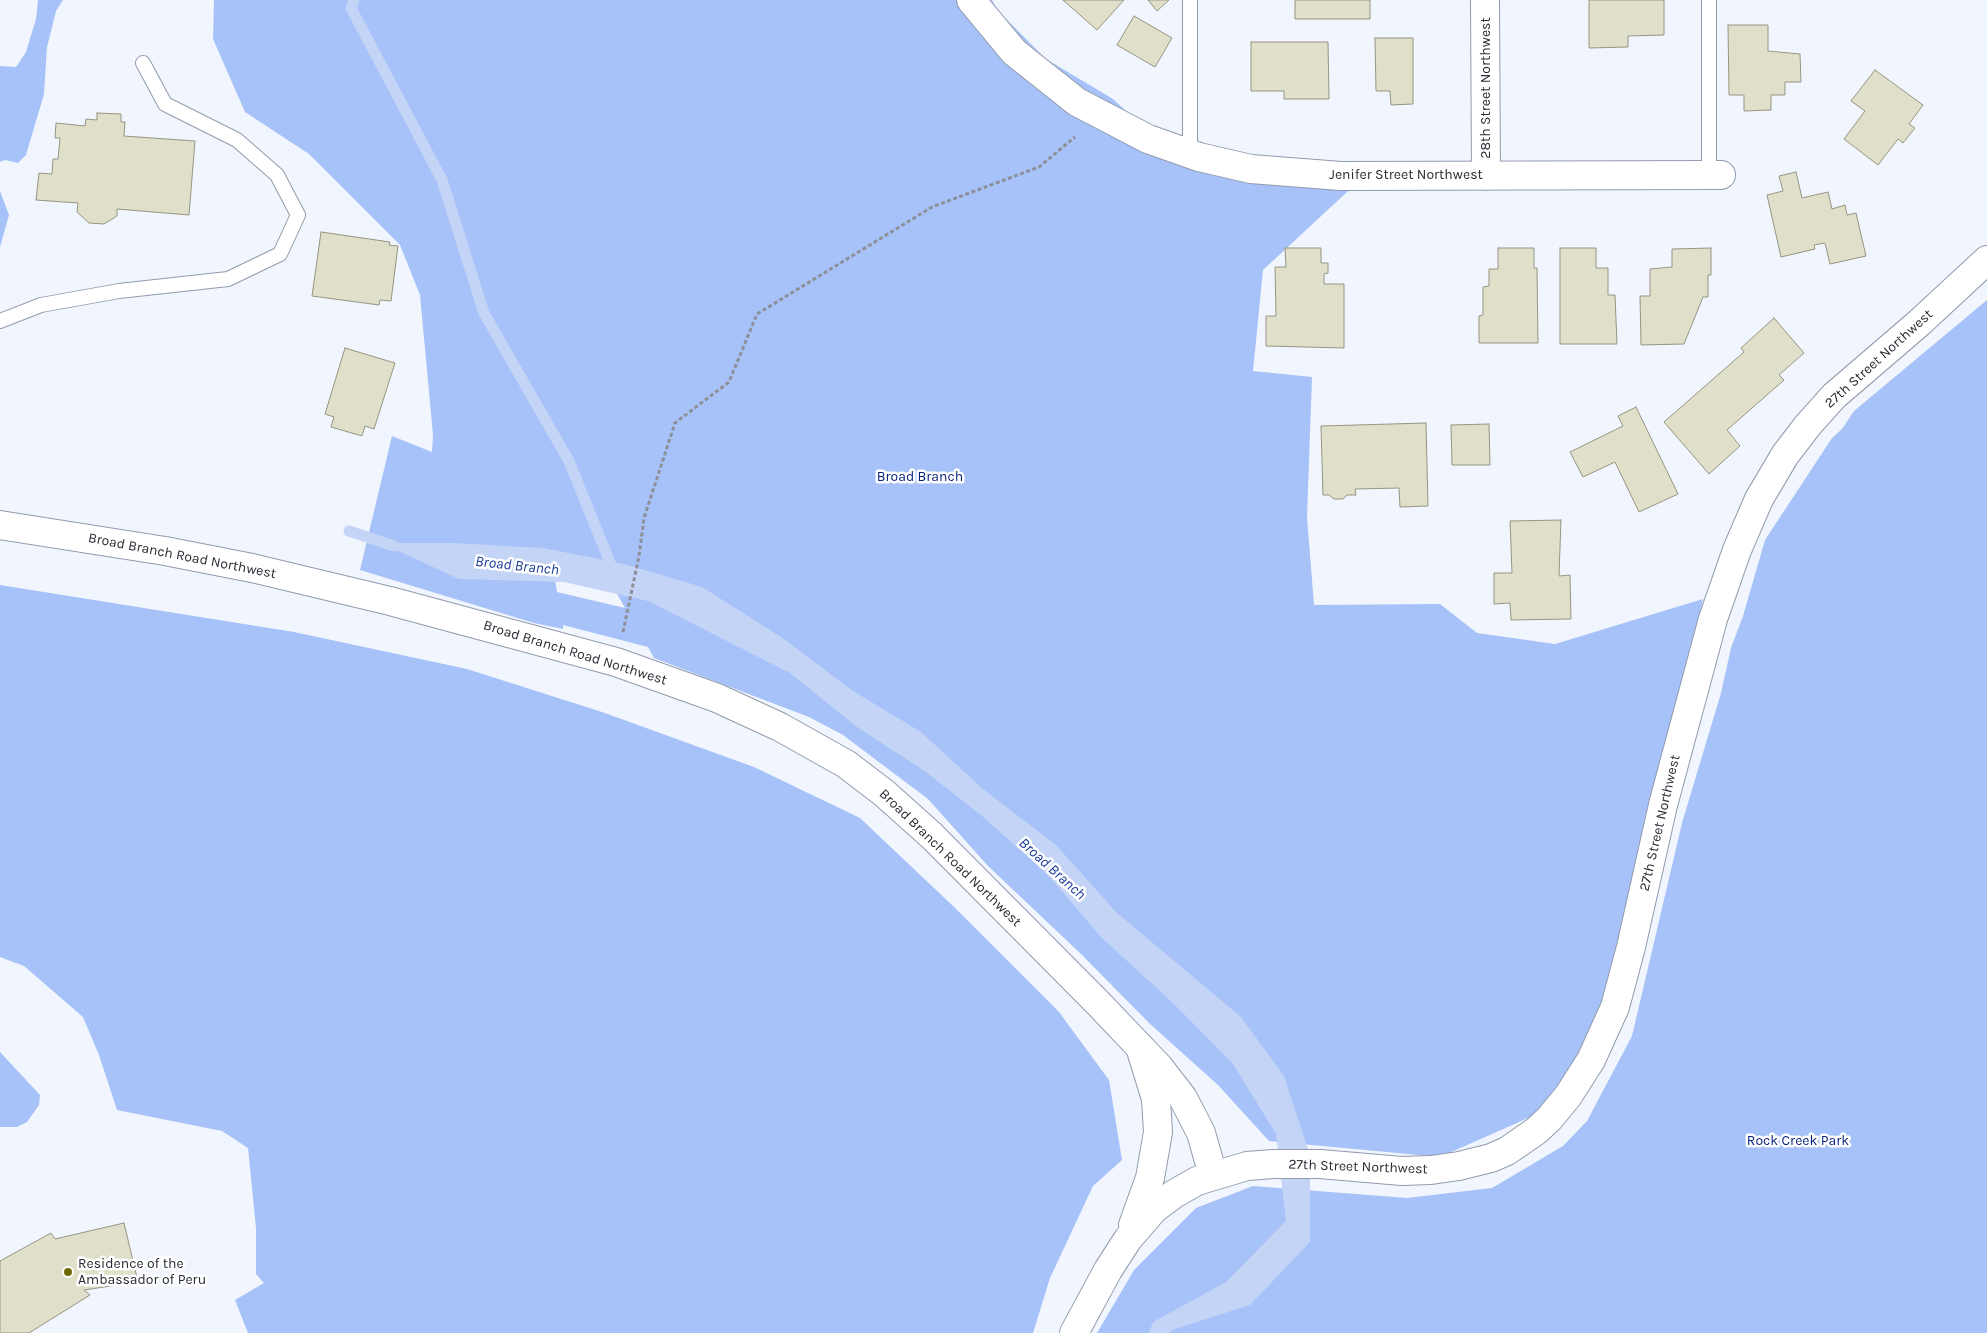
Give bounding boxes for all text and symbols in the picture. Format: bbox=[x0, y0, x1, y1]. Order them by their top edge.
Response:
street label: 28th Street Northwest bbox=[1478, 17, 1494, 159]
street label: Jenifer Street Northwest bbox=[1329, 167, 1483, 183]
street label: 27th Street Northwest bbox=[1822, 306, 1936, 412]
park label: Broad Branch bbox=[877, 469, 963, 485]
street label: Broad Branch Road Northwest bbox=[87, 530, 277, 582]
water label: Broad Branch bbox=[474, 553, 560, 579]
street label: Broad Branch Road Northwest bbox=[481, 617, 669, 689]
street label: 27th Street Northwest bbox=[1636, 753, 1684, 893]
street label: Broad Branch Road Northwest bbox=[875, 786, 1025, 930]
water label: Broad Branch bbox=[1015, 834, 1089, 904]
park label: Rock Creek Park bbox=[1747, 1133, 1849, 1149]
street label: 27th Street Northwest bbox=[1288, 1156, 1428, 1178]
place label: Residence of the Ambassador of Peru bbox=[78, 1256, 206, 1288]
marker: Residence of the Ambassador of Peru bbox=[62, 1266, 74, 1278]

